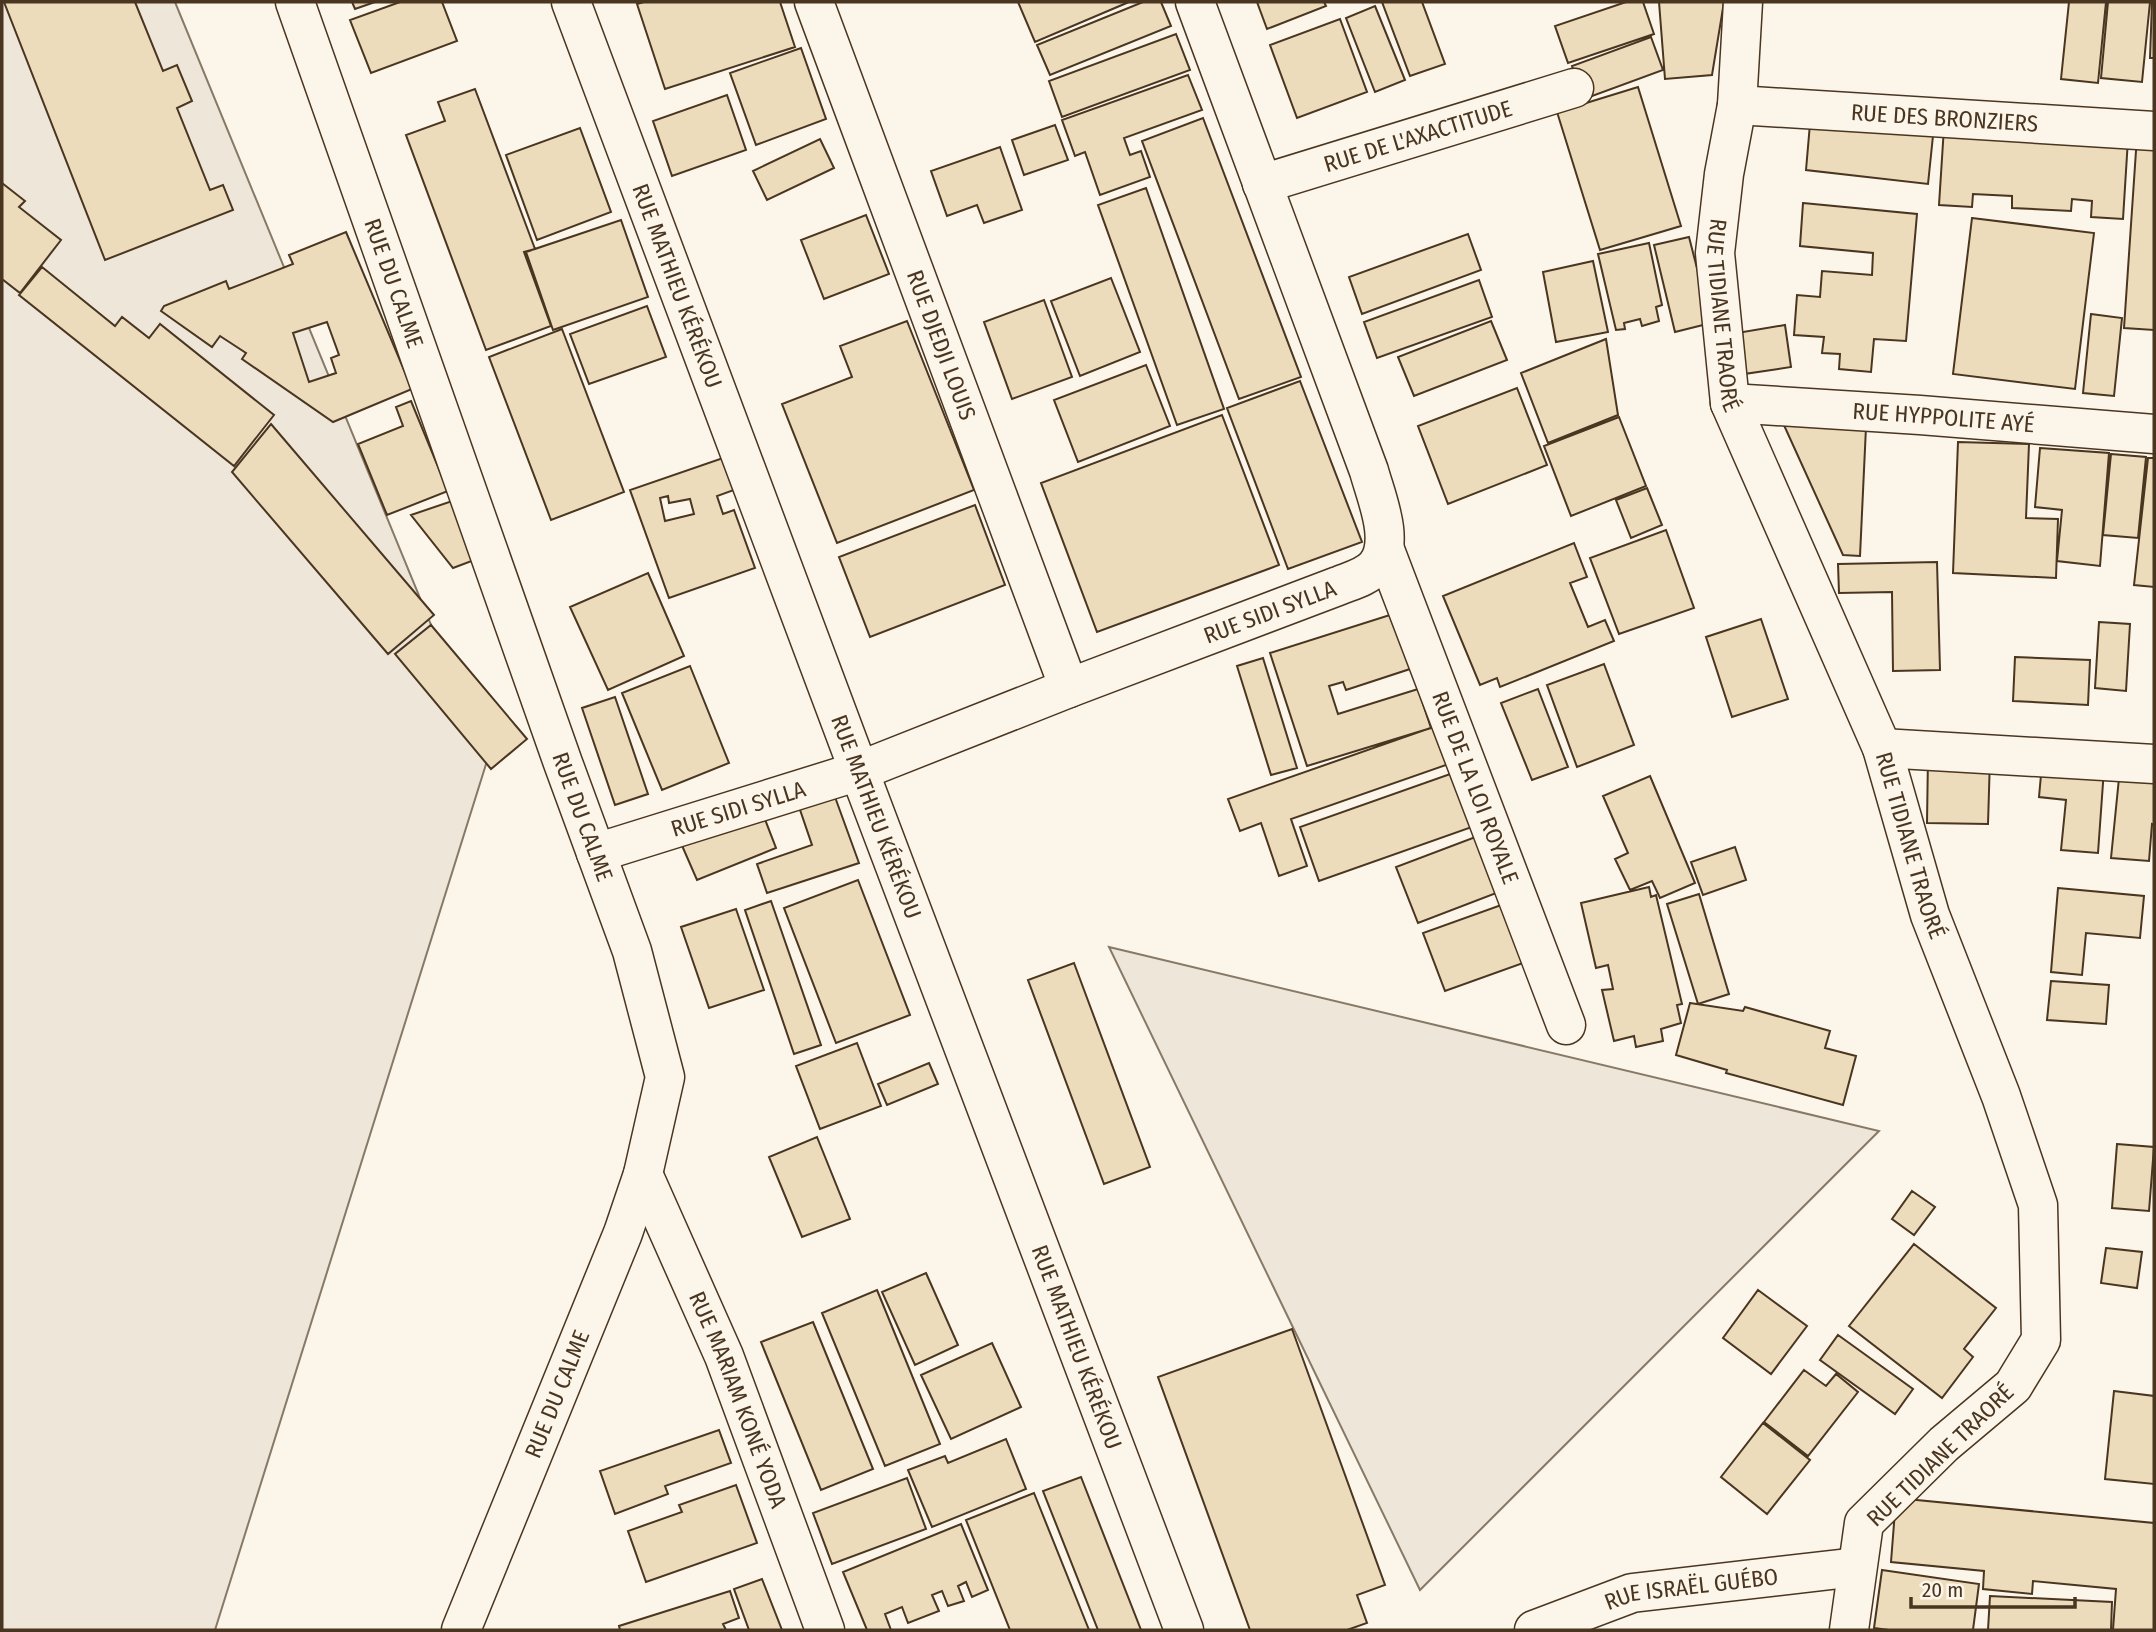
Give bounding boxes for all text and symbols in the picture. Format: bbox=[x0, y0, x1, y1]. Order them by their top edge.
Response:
street label: RUE DE L'AXACTITUDE bbox=[1320, 94, 1515, 178]
street label: RUE DES BRONZIERS bbox=[1850, 98, 2039, 138]
street label: RUE MATHIEU KÉRÉKOU bbox=[626, 180, 728, 392]
street label: RUE DU CALME bbox=[358, 215, 430, 352]
street label: RUE TIDIANE TRAORÉ bbox=[1701, 217, 1747, 416]
street label: RUE DJEDJI LOUIS bbox=[901, 266, 982, 424]
street label: RUE HYPPOLITE AYÉ bbox=[1852, 397, 2036, 438]
street label: RUE SIDI SYLLA bbox=[1200, 574, 1340, 650]
street label: RUE DE LA LOI ROYALE bbox=[1426, 687, 1525, 888]
street label: RUE MATHIEU KÉRÉKOU bbox=[825, 711, 928, 923]
street label: RUE DU CALME bbox=[546, 748, 619, 885]
street label: RUE TIDIANE TRAORÉ bbox=[1870, 749, 1953, 943]
street label: RUE SIDI SYLLA bbox=[668, 775, 809, 843]
street label: RUE MATHIEU KÉRÉKOU bbox=[1026, 1241, 1128, 1453]
street label: RUE MARIAM KONÉ YODA bbox=[683, 1287, 793, 1512]
street label: RUE DU CALME bbox=[519, 1326, 595, 1462]
street label: RUE TIDIANE TRAORÉ bbox=[1860, 1377, 2019, 1532]
street label: RUE ISRAËL GUÉBO bbox=[1601, 1562, 1779, 1616]
scale bar bbox=[1911, 1566, 2076, 1610]
text: 20 m bbox=[1922, 1577, 1963, 1603]

